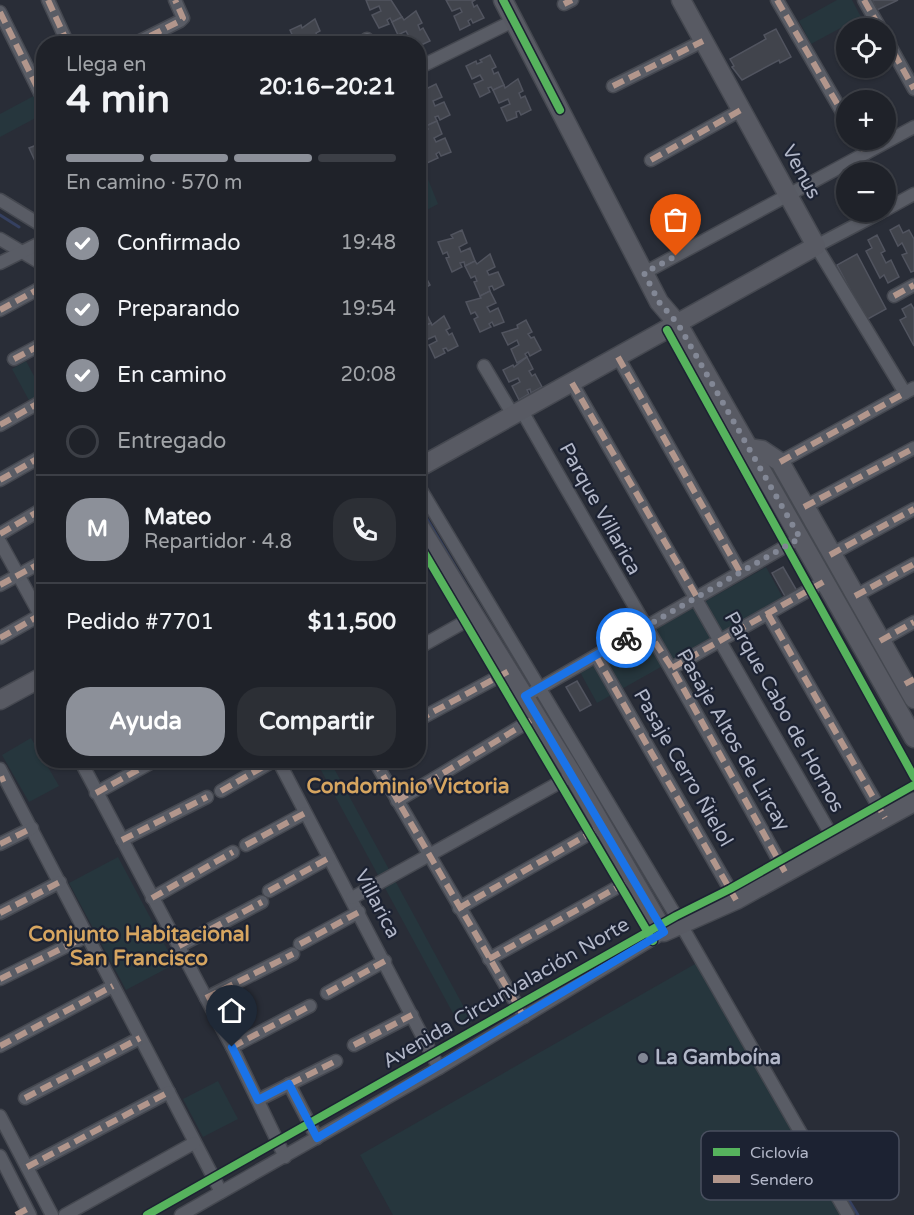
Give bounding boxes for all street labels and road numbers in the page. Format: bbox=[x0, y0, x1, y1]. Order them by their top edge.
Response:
street label: Venus bbox=[776, 141, 826, 203]
street label: Parque Villarica bbox=[554, 439, 646, 579]
street label: Parque Cabo de Hornos bbox=[719, 607, 849, 817]
street label: Pasaje Altos de Lircay bbox=[671, 645, 795, 836]
street label: Pasaje Cerro Ñielol bbox=[628, 684, 739, 851]
street label: Villarica bbox=[349, 866, 405, 942]
street label: Avenida Circunvalación Norte bbox=[378, 912, 634, 1074]

